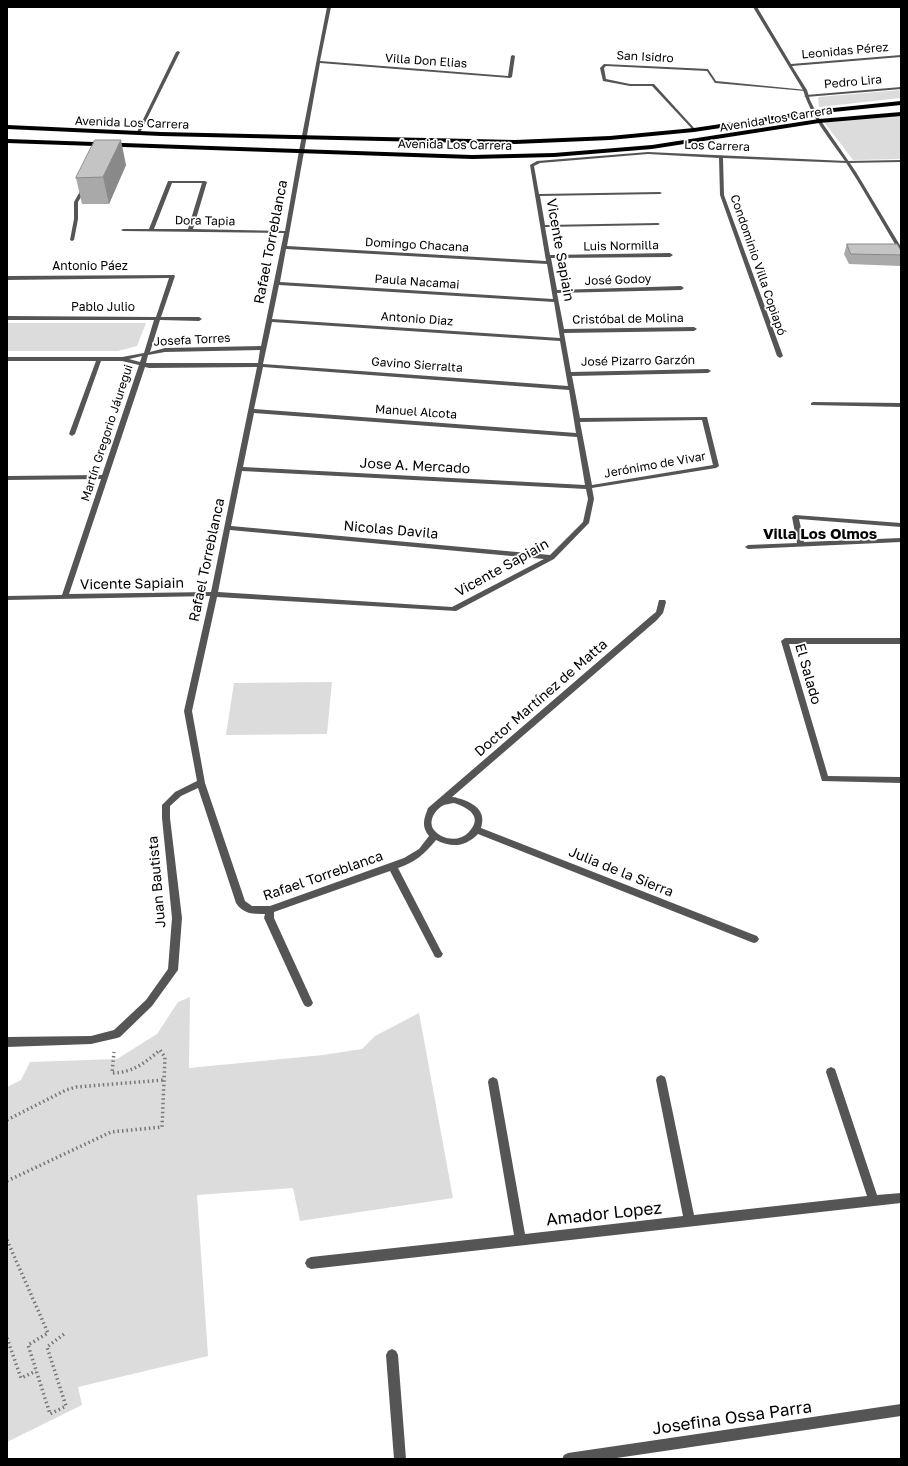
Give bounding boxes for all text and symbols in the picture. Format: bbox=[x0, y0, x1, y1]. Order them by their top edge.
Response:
street label: Leonidas Pérez bbox=[801, 40, 889, 62]
street label: San Isidro bbox=[616, 48, 674, 66]
street label: Villa Don Elias bbox=[384, 51, 468, 71]
street label: Pedro Lira bbox=[823, 72, 883, 92]
street label: Avenida Los Carrera bbox=[718, 103, 834, 135]
street label: Avenida Los Carrera bbox=[75, 114, 189, 132]
street label: Avenida Los Carrera bbox=[398, 137, 512, 153]
street label: Los Carrera bbox=[684, 138, 750, 154]
street label: Rafael Torreblanca bbox=[251, 179, 291, 305]
street label: Condominio Villa Copiapó bbox=[727, 193, 789, 337]
street label: Vicente Sapiain bbox=[543, 197, 577, 303]
street label: Dora Tapia bbox=[175, 213, 235, 229]
street label: Domingo Chacana bbox=[365, 235, 469, 255]
street label: Luis Normilla bbox=[583, 238, 659, 254]
street label: Antonio Páez bbox=[52, 259, 128, 273]
street label: Paula Nacamai bbox=[374, 272, 460, 292]
street label: José Godoy bbox=[584, 272, 652, 288]
street label: Pablo Julio bbox=[71, 300, 135, 314]
street label: Antonio Diaz bbox=[380, 309, 454, 329]
street label: Cristóbal de Molina bbox=[572, 311, 684, 327]
street label: Josefa Torres bbox=[153, 331, 231, 349]
street label: José Pizarro Garzón bbox=[581, 353, 695, 369]
street label: Gavino Sierralta bbox=[371, 355, 463, 375]
street label: Martín Gregorio Jáuregui bbox=[78, 363, 136, 503]
street label: Manuel Alcota bbox=[374, 402, 458, 422]
street label: Jerónimo de Vivar bbox=[603, 449, 707, 481]
street label: Jose A. Mercado bbox=[359, 455, 471, 477]
street label: Rafael Torreblanca bbox=[186, 497, 228, 623]
street label: Nicolas Davila bbox=[343, 517, 439, 543]
district label: Villa Los Olmos bbox=[763, 525, 877, 543]
street label: Vicente Sapiain bbox=[452, 535, 552, 601]
street label: Vicente Sapiain bbox=[80, 575, 184, 593]
street label: Doctor Martínez de Matta bbox=[471, 636, 611, 760]
street label: El Salado bbox=[791, 642, 825, 706]
street label: Juan Bautista bbox=[145, 835, 169, 929]
street label: Julia de la Sierra bbox=[566, 843, 676, 901]
street label: Rafael Torreblanca bbox=[261, 848, 385, 904]
street label: Amador Lopez bbox=[545, 1198, 663, 1230]
street label: Josefina Ossa Parra bbox=[651, 1397, 813, 1439]

